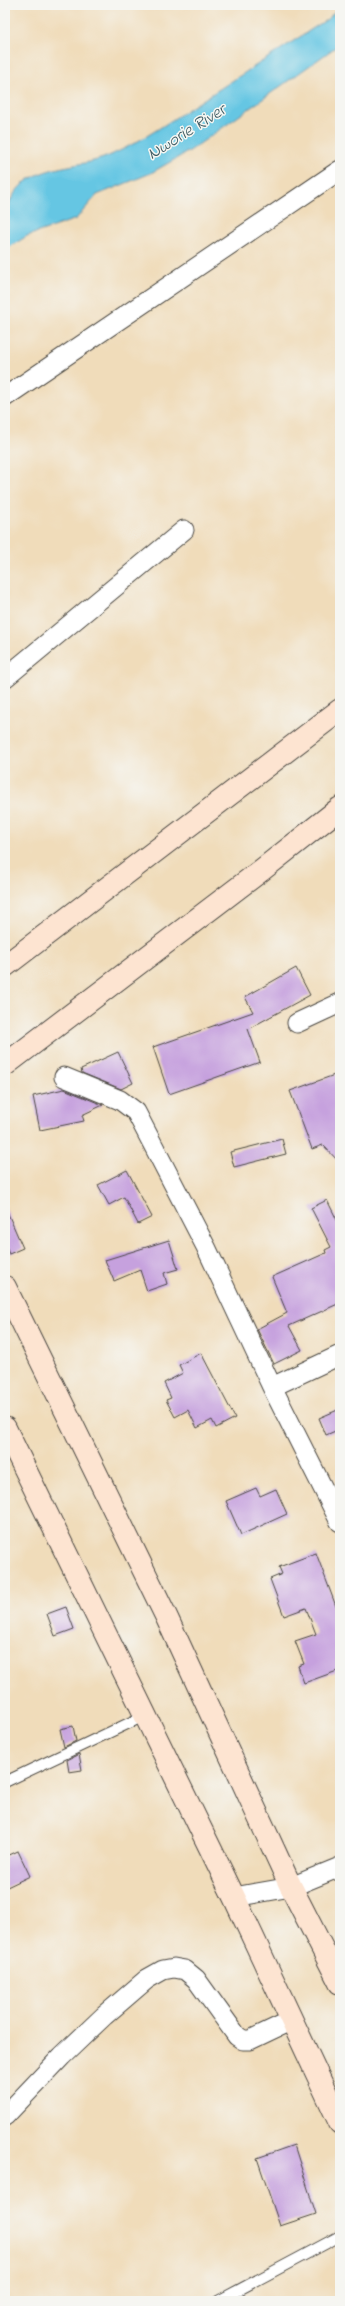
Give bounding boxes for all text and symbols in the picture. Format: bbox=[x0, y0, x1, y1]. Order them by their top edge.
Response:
water label: Nworie River bbox=[142, 97, 234, 167]

